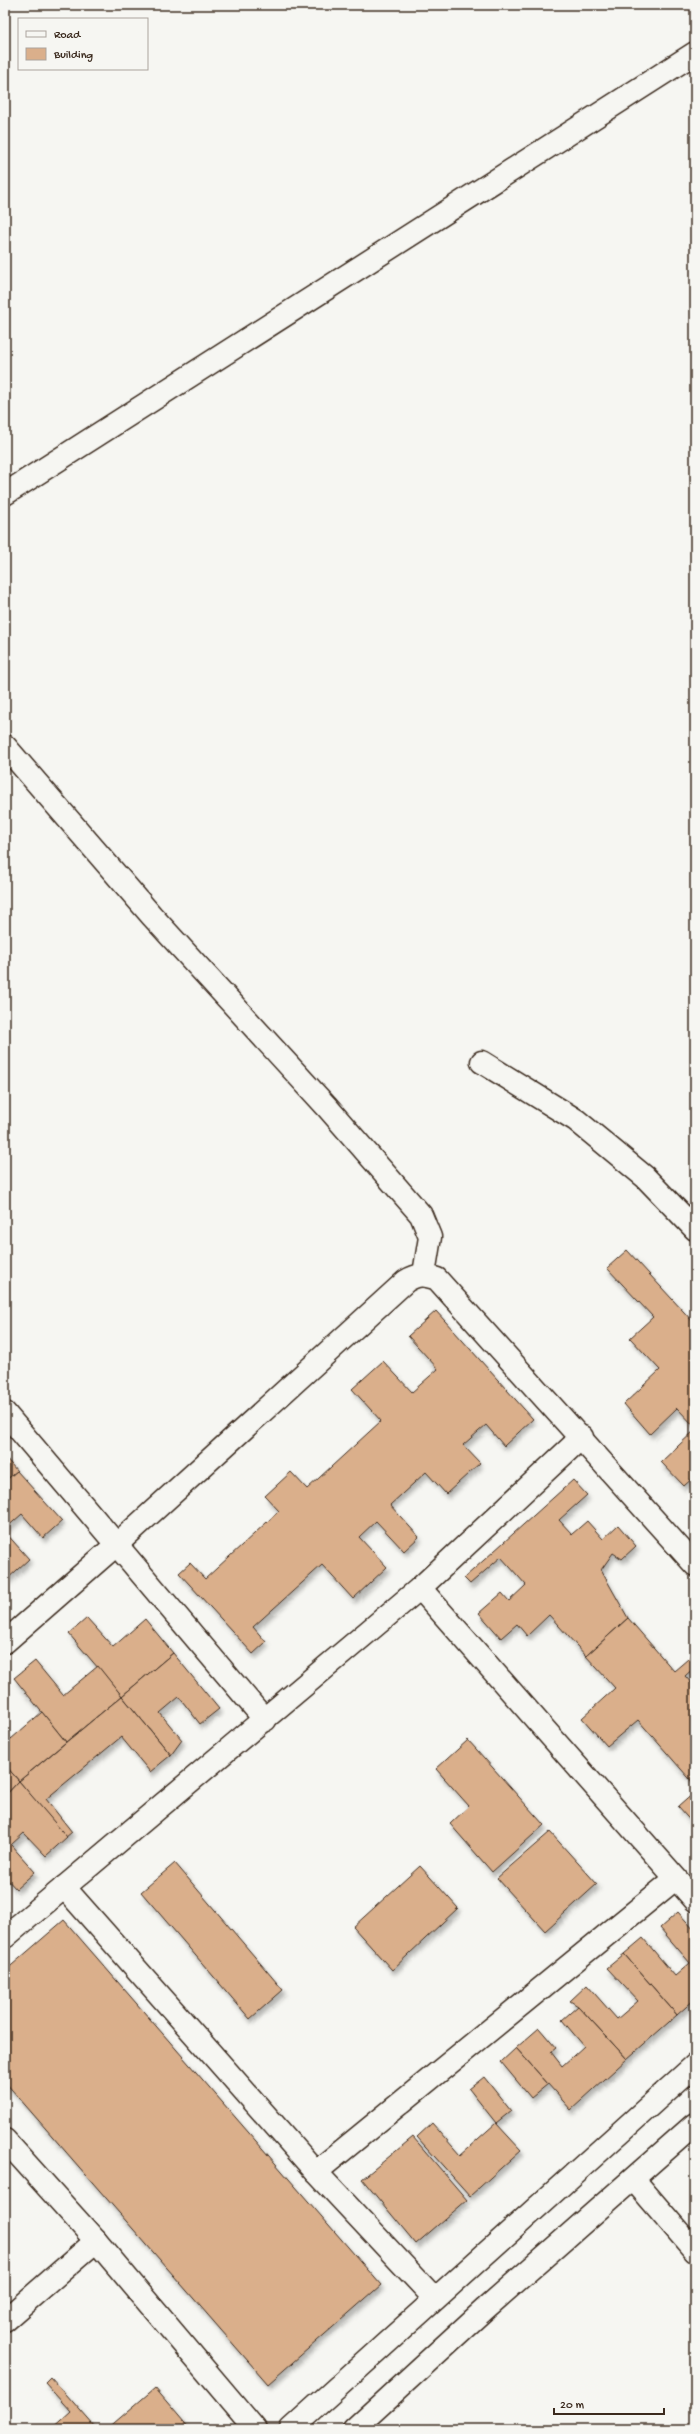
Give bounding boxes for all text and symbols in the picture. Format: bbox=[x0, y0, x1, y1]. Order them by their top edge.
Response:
legend bbox=[18, 18, 148, 70]
text: Road bbox=[54, 29, 81, 43]
text: Building bbox=[53, 49, 93, 63]
scale bar bbox=[554, 2390, 664, 2416]
text: 20 m bbox=[560, 2399, 585, 2413]

